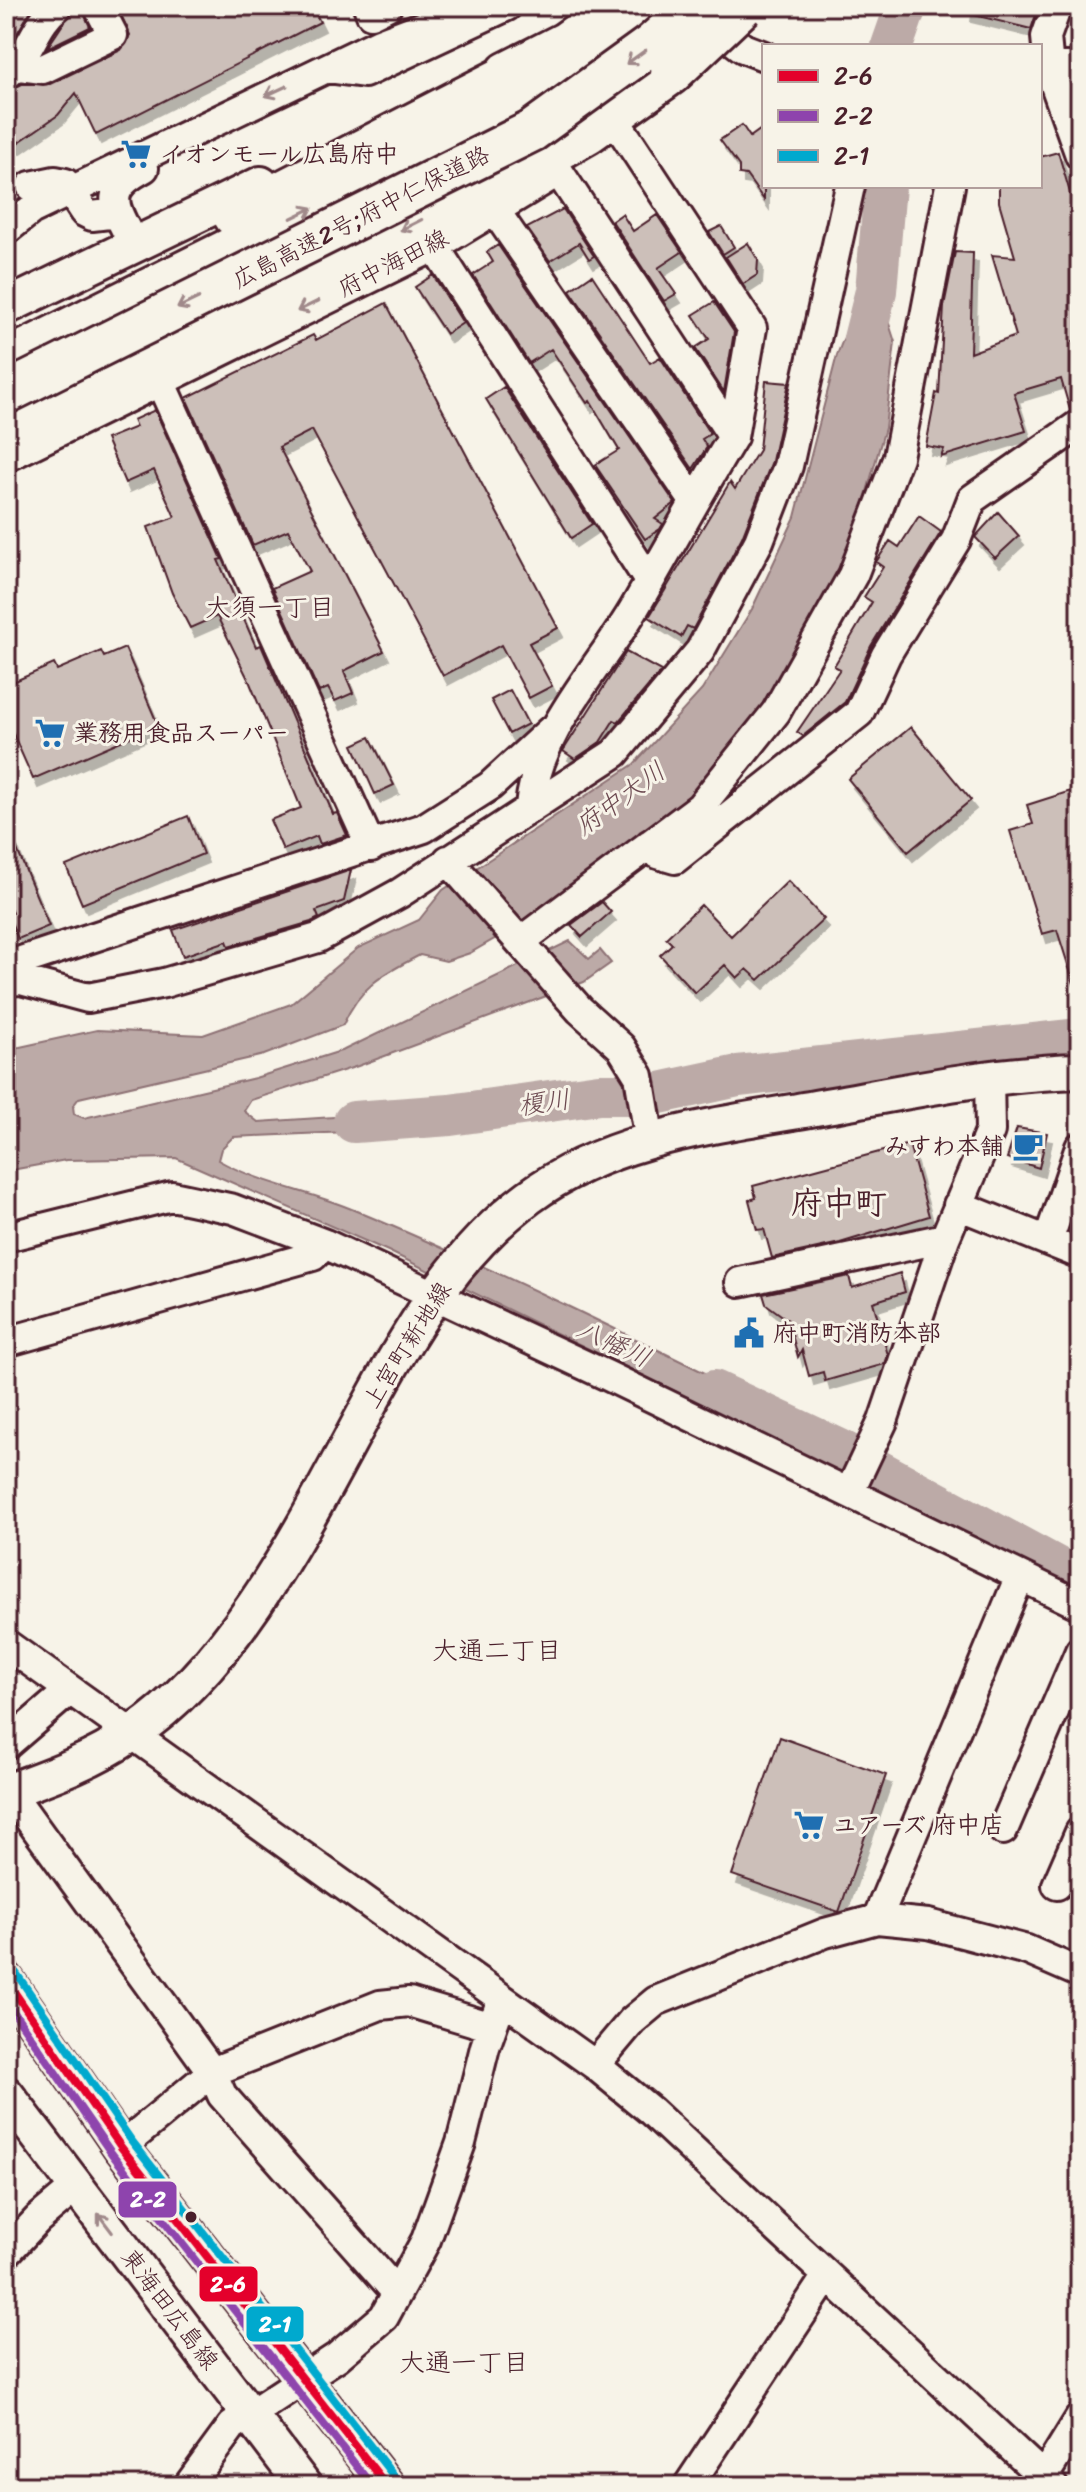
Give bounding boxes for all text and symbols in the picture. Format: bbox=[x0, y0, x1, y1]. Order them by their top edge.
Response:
legend bbox=[762, 44, 1042, 188]
one-way arrow bbox=[625, 49, 647, 65]
text: 2-6 bbox=[834, 55, 873, 97]
one-way arrow bbox=[264, 84, 288, 99]
text: 2-2 bbox=[834, 95, 873, 137]
place label: イオンモール広島府中 bbox=[160, 133, 399, 175]
street label: 広島高速2号;府中仁保道路 bbox=[224, 134, 498, 300]
text: 2-1 bbox=[834, 135, 869, 177]
supermarket icon: イオンモール広島府中 bbox=[119, 137, 153, 171]
one-way arrow bbox=[289, 205, 313, 221]
street label: 府中海田線 bbox=[330, 217, 456, 309]
one-way arrow bbox=[399, 218, 423, 234]
one-way arrow bbox=[176, 296, 200, 311]
one-way arrow bbox=[296, 298, 320, 314]
district label: 大須一丁目 bbox=[205, 584, 335, 630]
place label: 業務用食品スーパー bbox=[74, 712, 289, 754]
supermarket icon: 業務用食品スーパー bbox=[33, 716, 67, 750]
water label: 府中大川 bbox=[564, 749, 676, 847]
water label: 榎川 bbox=[515, 1076, 573, 1128]
place label: みすわ本舗 bbox=[884, 1125, 1004, 1167]
cafe icon: みすわ本舗 bbox=[1011, 1129, 1045, 1163]
district label: 府中町 bbox=[791, 1175, 887, 1232]
street label: 上宮町新地線 bbox=[351, 1273, 463, 1417]
water label: 八幡川 bbox=[569, 1306, 659, 1380]
place label: 府中町消防本部 bbox=[773, 1312, 941, 1354]
public building icon: 府中町消防本部 bbox=[732, 1316, 766, 1350]
district label: 大通二丁目 bbox=[432, 1627, 562, 1673]
place label: ユアーズ 府中店 bbox=[833, 1804, 1004, 1846]
supermarket icon: ユアーズ 府中店 bbox=[792, 1808, 826, 1842]
line badge: 2-2 bbox=[117, 2180, 178, 2219]
text: 2-2 bbox=[129, 2180, 166, 2219]
unlabelled marker bbox=[183, 2209, 199, 2225]
one-way arrow bbox=[96, 2213, 113, 2234]
street label: 東海田広島線 bbox=[110, 2239, 230, 2379]
line badge: 2-6 bbox=[198, 2265, 259, 2303]
text: 2-6 bbox=[209, 2265, 246, 2304]
line badge: 2-1 bbox=[245, 2305, 305, 2343]
text: 2-1 bbox=[258, 2305, 292, 2344]
district label: 大通一丁目 bbox=[399, 2339, 529, 2385]

